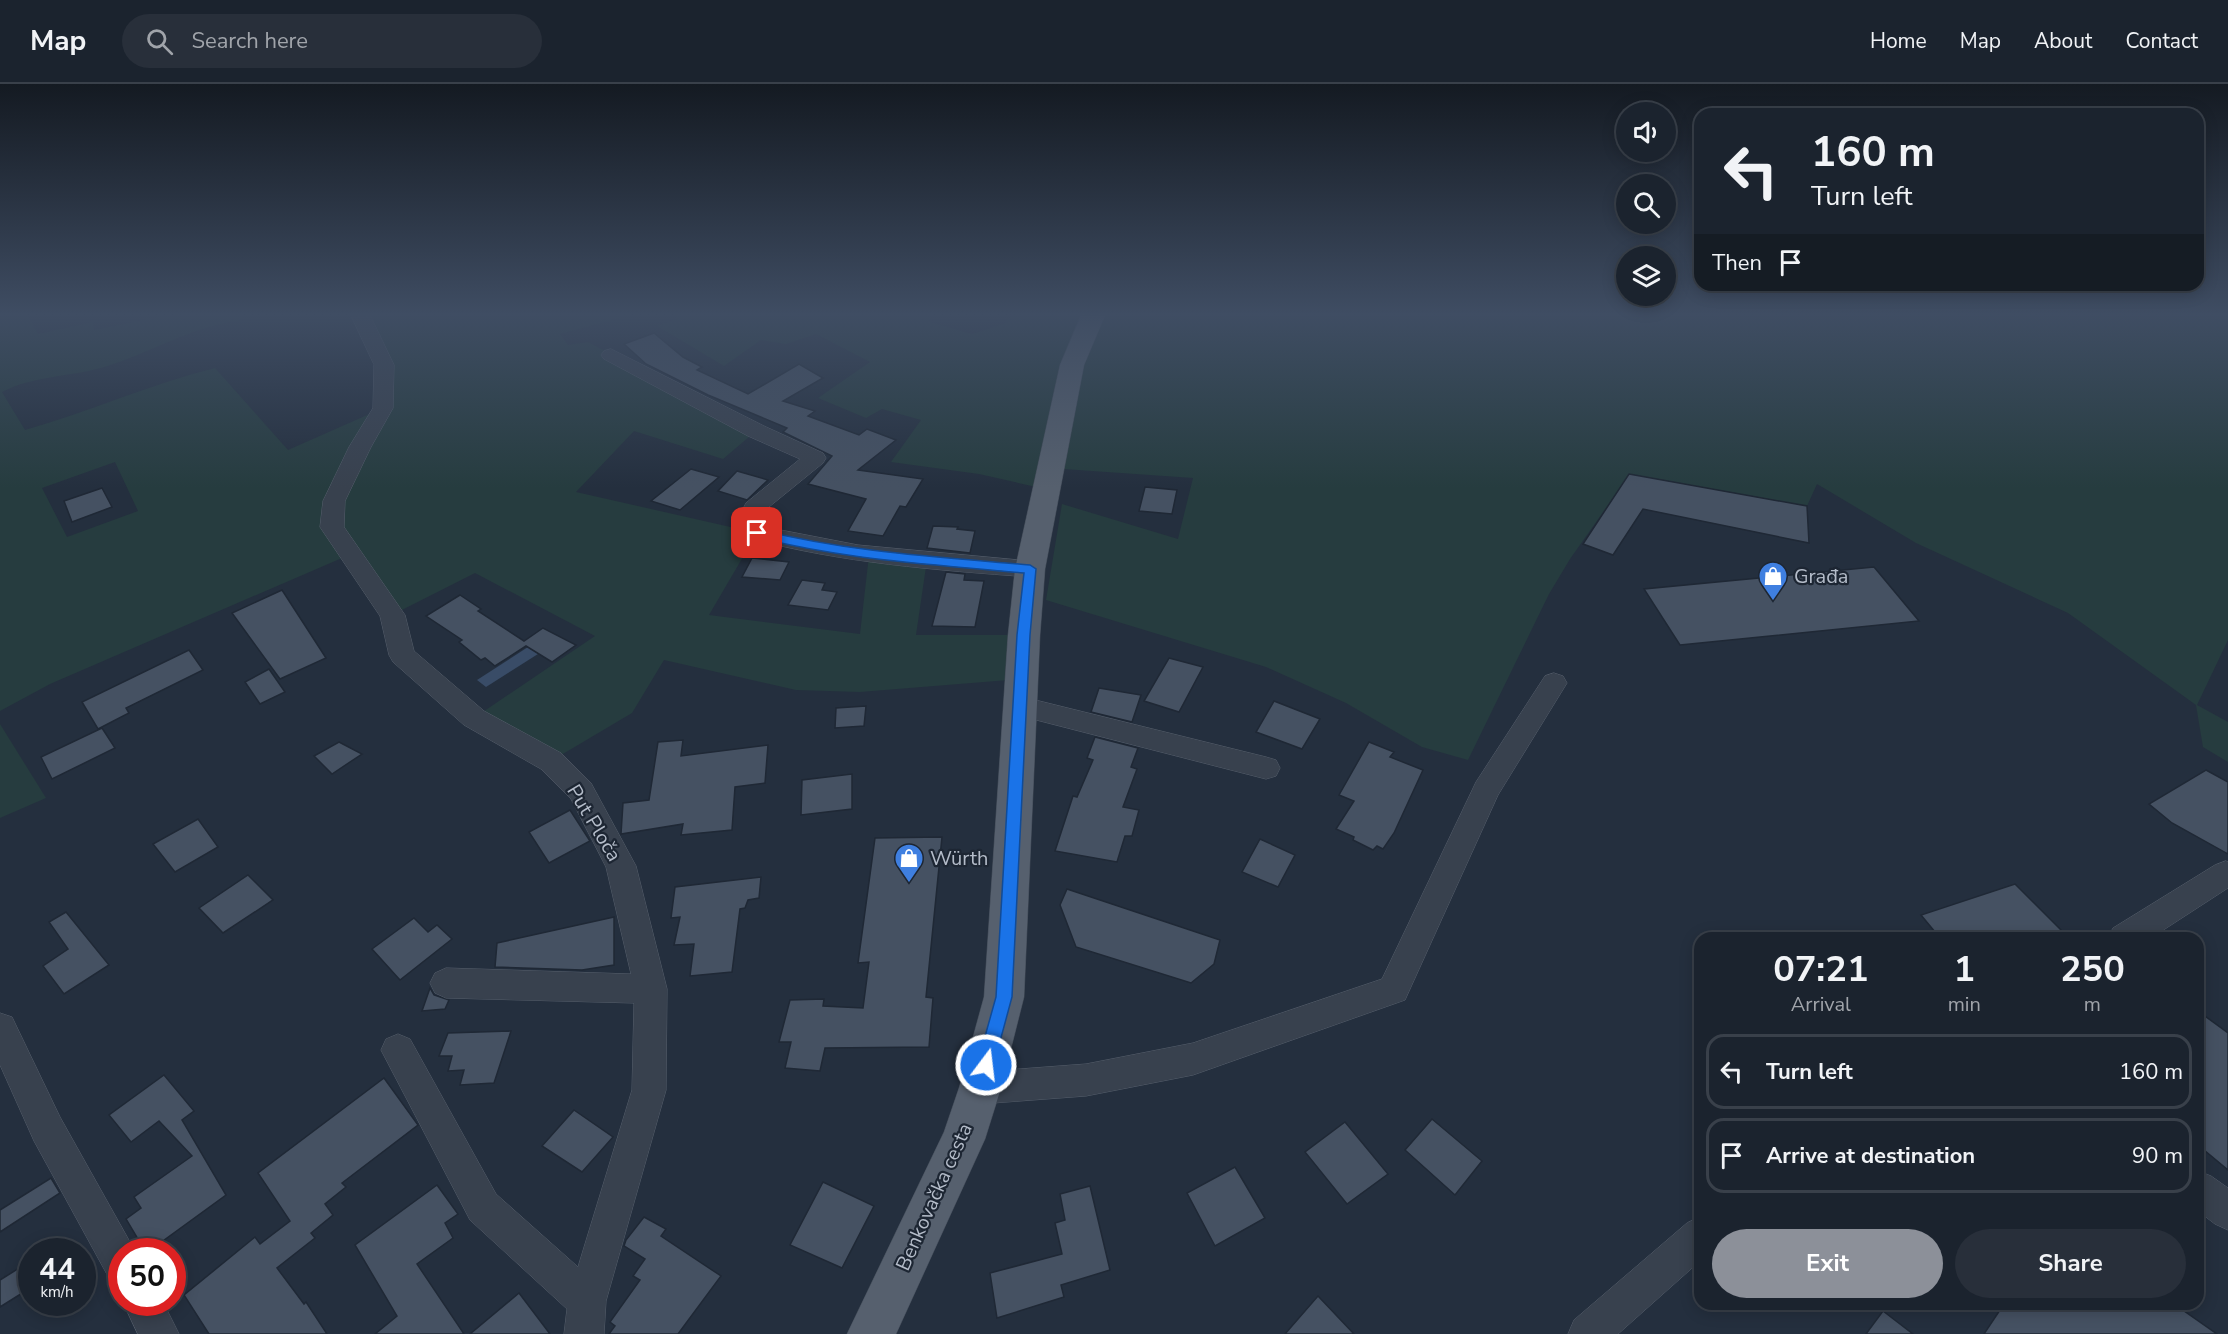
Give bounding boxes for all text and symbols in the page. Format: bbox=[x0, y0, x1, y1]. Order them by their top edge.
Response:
search box bbox=[122, 14, 542, 68]
text: Map bbox=[30, 22, 86, 60]
icon: search bbox=[143, 25, 176, 58]
text: Search here bbox=[191, 26, 308, 56]
text: Home bbox=[1870, 27, 1927, 55]
text: Map bbox=[1960, 27, 2001, 55]
text: About bbox=[2034, 27, 2092, 55]
text: Contact bbox=[2125, 27, 2198, 55]
map controls bbox=[1616, 102, 1676, 306]
button: sound bbox=[1616, 102, 1676, 162]
text: 160 m bbox=[1811, 124, 1935, 181]
icon: left bbox=[1712, 132, 1790, 210]
button: search bbox=[1616, 174, 1676, 234]
text: Turn left bbox=[1811, 178, 1912, 215]
button: layers bbox=[1616, 246, 1676, 306]
icon: arrive bbox=[1774, 246, 1807, 279]
text: Then bbox=[1712, 248, 1762, 278]
pin bbox=[731, 507, 782, 558]
icon: arrive bbox=[740, 516, 773, 549]
shop icon: Građa bbox=[1757, 560, 1789, 602]
place label: Građa bbox=[1794, 563, 1848, 590]
street label: Put Ploča bbox=[560, 779, 628, 867]
shop icon: Würth bbox=[893, 842, 925, 884]
place label: Würth bbox=[930, 845, 988, 872]
text: 07:21 bbox=[1773, 945, 1869, 994]
text: 1 bbox=[1953, 945, 1975, 994]
text: 250 bbox=[2060, 945, 2125, 994]
text: Arrival bbox=[1791, 991, 1851, 1018]
text: min bbox=[1948, 991, 1981, 1018]
text: m bbox=[2084, 991, 2101, 1018]
position arrow bbox=[954, 1033, 1018, 1097]
icon: left bbox=[1715, 1055, 1748, 1088]
text: Turn left bbox=[1766, 1057, 1853, 1087]
text: 160 m bbox=[2119, 1057, 2183, 1087]
street label: Benkovačka cesta bbox=[889, 1119, 979, 1275]
icon: arrive bbox=[1715, 1139, 1748, 1172]
text: Arrive at destination bbox=[1766, 1141, 1975, 1171]
text: 90 m bbox=[2132, 1141, 2183, 1171]
button: Exit bbox=[1712, 1229, 1943, 1298]
button: Share bbox=[1955, 1229, 2186, 1298]
speed limit sign: 50 bbox=[108, 1238, 186, 1316]
text: 44 bbox=[39, 1249, 75, 1290]
text: km/h bbox=[40, 1282, 74, 1302]

